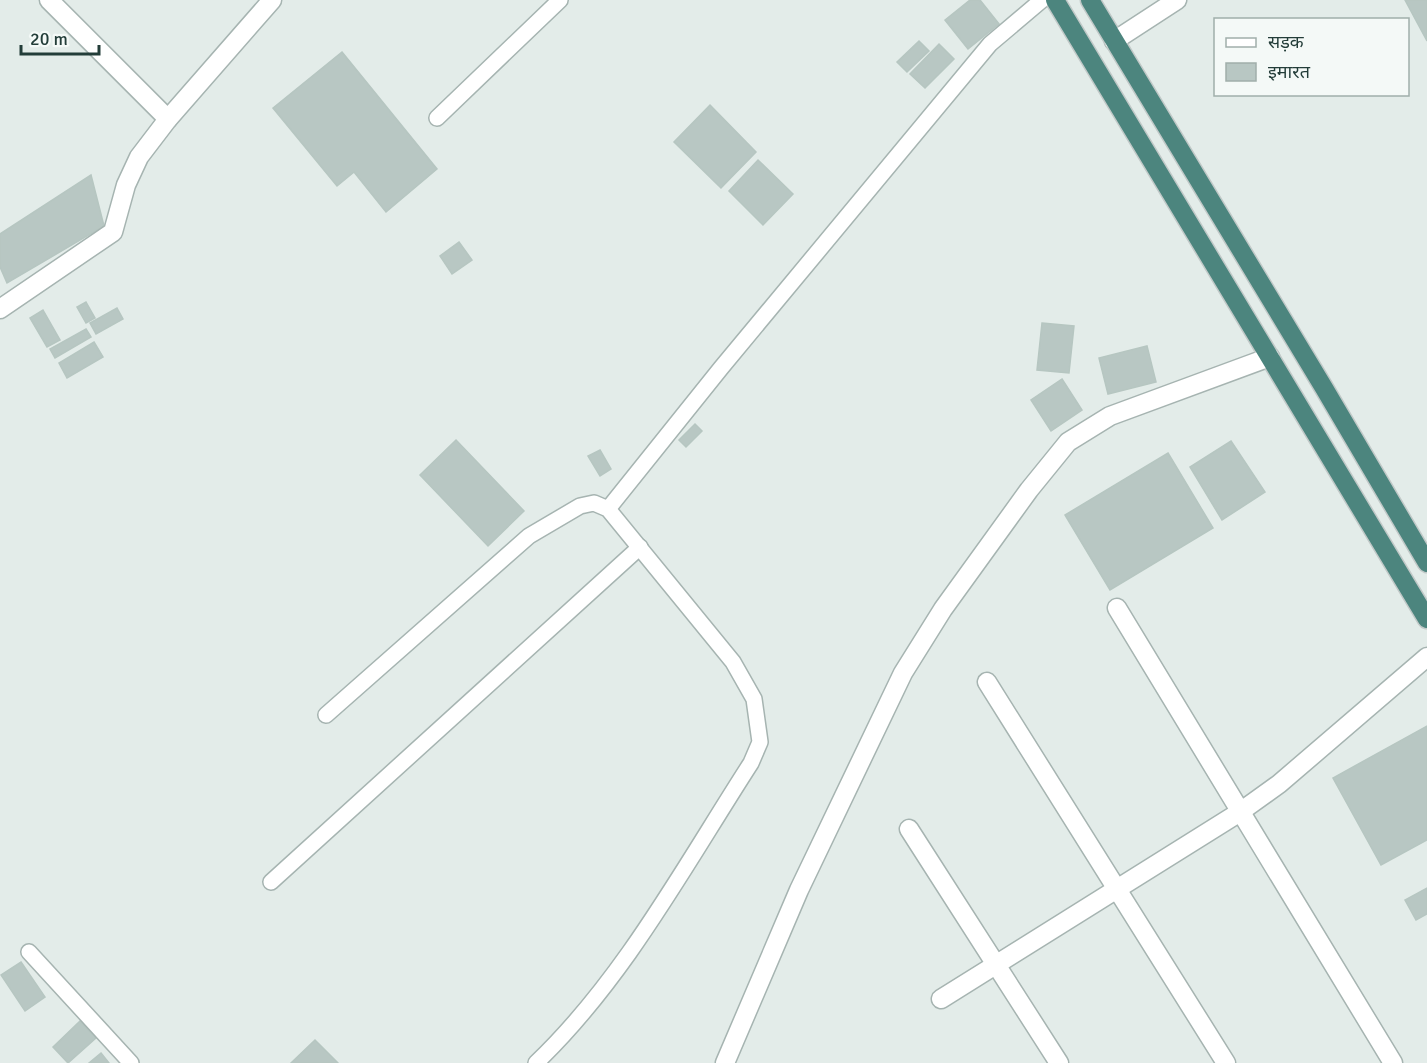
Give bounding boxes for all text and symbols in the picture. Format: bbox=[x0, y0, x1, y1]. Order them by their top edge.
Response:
scale bar bbox=[21, 18, 99, 56]
legend bbox=[1214, 18, 1409, 96]
text: 20 m bbox=[30, 28, 68, 50]
text: सड़क bbox=[1268, 31, 1305, 53]
text: इमारत bbox=[1268, 61, 1311, 83]

